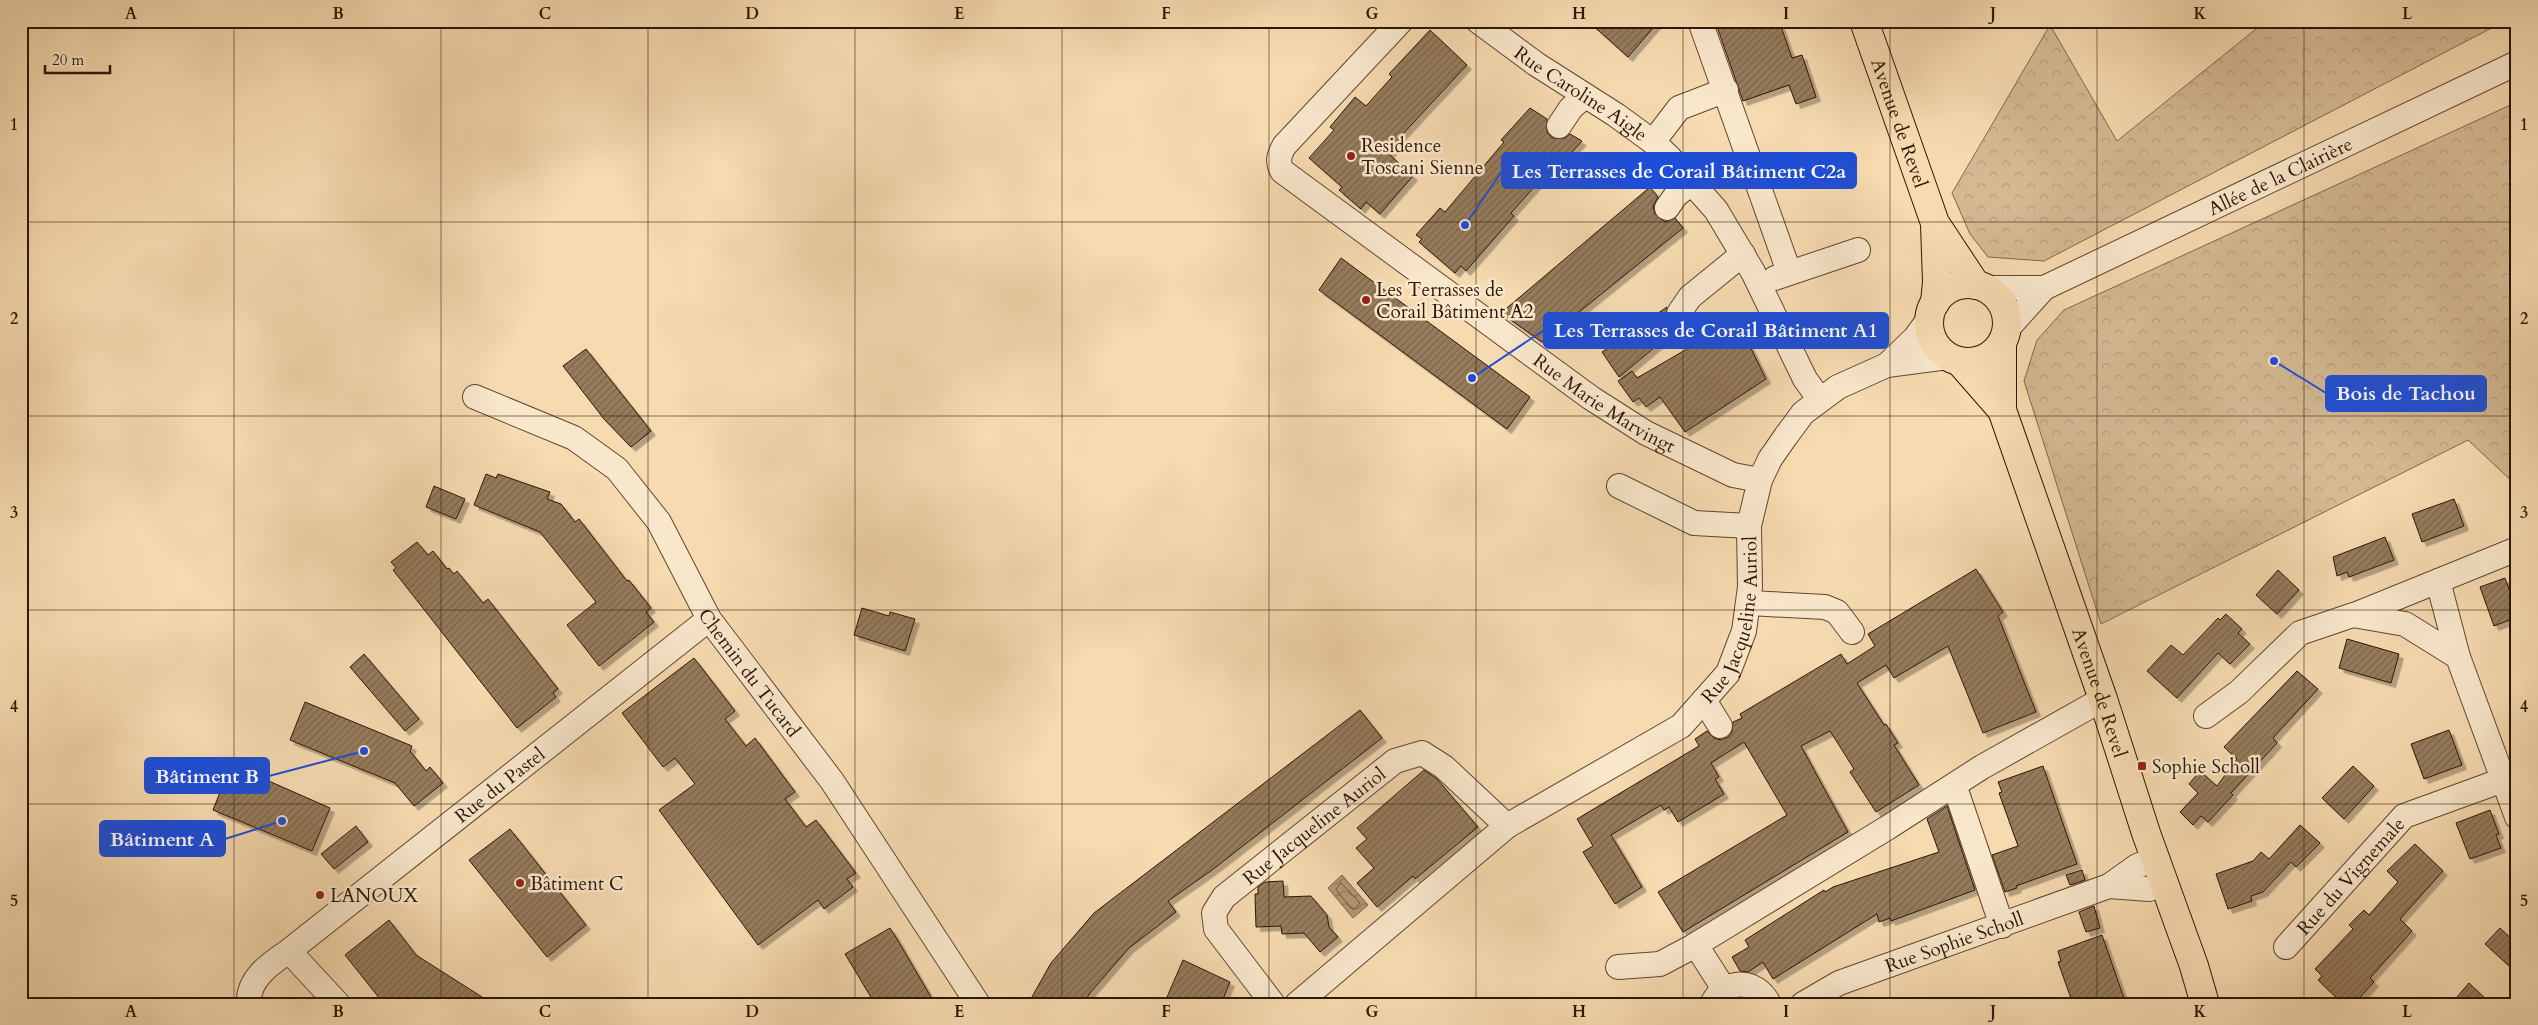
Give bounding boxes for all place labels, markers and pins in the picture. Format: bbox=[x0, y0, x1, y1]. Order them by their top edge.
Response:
place label: Residence Toscani Sienne bbox=[1361, 133, 1483, 181]
marker: Residence Toscani Sienne bbox=[1345, 150, 1357, 162]
callout: Les Terrasses de Corail Bâtiment C2a bbox=[1502, 153, 1856, 188]
place label: Les Terrasses de Corail Bâtiment A2 bbox=[1376, 277, 1534, 325]
marker: Les Terrasses de Corail Bâtiment A2 bbox=[1360, 294, 1372, 306]
callout: Les Terrasses de Corail Bâtiment A1 bbox=[1544, 313, 1888, 348]
callout: Bois de Tachou bbox=[2326, 376, 2486, 411]
place label: Sophie Scholl bbox=[2152, 754, 2260, 780]
callout: Bâtiment B bbox=[145, 758, 269, 793]
marker: Sophie Scholl bbox=[2136, 760, 2148, 772]
callout: Bâtiment A bbox=[100, 821, 225, 856]
place label: Bâtiment C bbox=[530, 871, 624, 897]
marker: Bâtiment C bbox=[514, 877, 526, 889]
place label: LANOUX bbox=[330, 883, 418, 909]
marker: LANOUX bbox=[314, 889, 326, 901]

